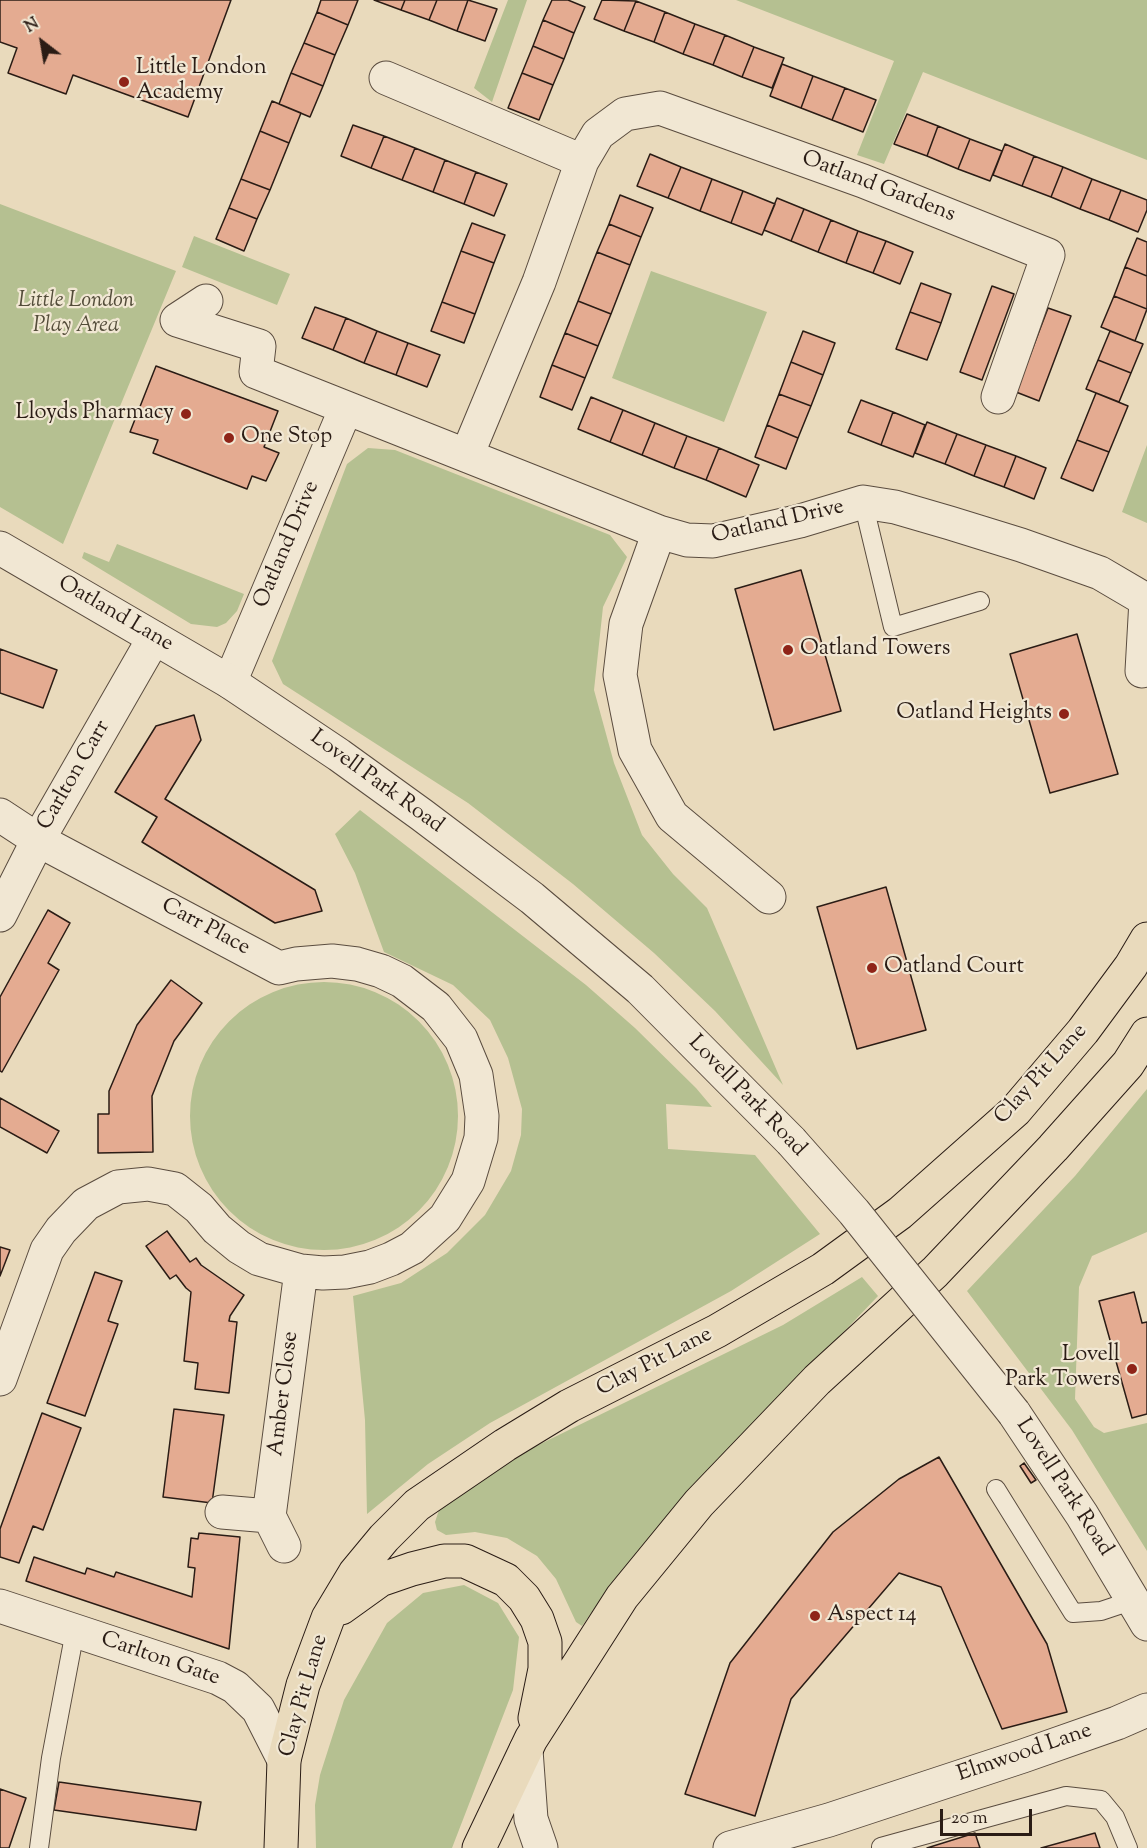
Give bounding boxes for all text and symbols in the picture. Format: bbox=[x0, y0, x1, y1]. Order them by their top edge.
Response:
north arrow bbox=[12, 12, 72, 72]
text: N bbox=[21, 13, 44, 39]
place label: Little London Academy bbox=[136, 56, 267, 107]
marker: Little London Academy bbox=[117, 75, 131, 89]
street label: Oatland Gardens bbox=[797, 147, 959, 229]
park label: Little London Play Area bbox=[18, 289, 134, 340]
place label: Lloyds Pharmacy bbox=[15, 401, 174, 427]
marker: Lloyds Pharmacy bbox=[179, 407, 193, 421]
place label: One Stop bbox=[241, 425, 332, 451]
marker: One Stop bbox=[222, 431, 236, 445]
street label: Oatland Drive bbox=[249, 478, 327, 612]
street label: Oatland Drive bbox=[709, 495, 847, 551]
street label: Oatland Lane bbox=[53, 571, 177, 659]
place label: Oatland Towers bbox=[800, 637, 950, 663]
marker: Oatland Towers bbox=[781, 643, 795, 657]
place label: Oatland Heights bbox=[896, 701, 1052, 727]
marker: Oatland Heights bbox=[1057, 707, 1071, 721]
street label: Carlton Carr bbox=[33, 716, 117, 836]
street label: Lovell Park Road bbox=[304, 726, 448, 840]
street label: Carr Place bbox=[156, 894, 254, 962]
place label: Oatland Court bbox=[884, 955, 1024, 981]
marker: Oatland Court bbox=[865, 961, 879, 975]
street label: Clay Pit Lane bbox=[990, 1019, 1094, 1131]
street label: Lovell Park Road bbox=[681, 1031, 811, 1163]
street label: Clay Pit Lane bbox=[593, 1323, 717, 1403]
street label: Amber Close bbox=[264, 1330, 306, 1458]
place label: Lovell Park Towers bbox=[1005, 1343, 1120, 1394]
marker: Lovell Park Towers bbox=[1125, 1362, 1139, 1376]
street label: Lovell Park Road bbox=[1009, 1414, 1117, 1562]
place label: Aspect 14 bbox=[827, 1603, 917, 1629]
marker: Aspect 14 bbox=[808, 1609, 822, 1623]
street label: Carlton Gate bbox=[97, 1627, 223, 1693]
street label: Clay Pit Lane bbox=[275, 1632, 335, 1760]
street label: Elmwood Lane bbox=[954, 1719, 1096, 1789]
scale bar bbox=[943, 1797, 1034, 1835]
text: 20 m bbox=[951, 1806, 988, 1832]

